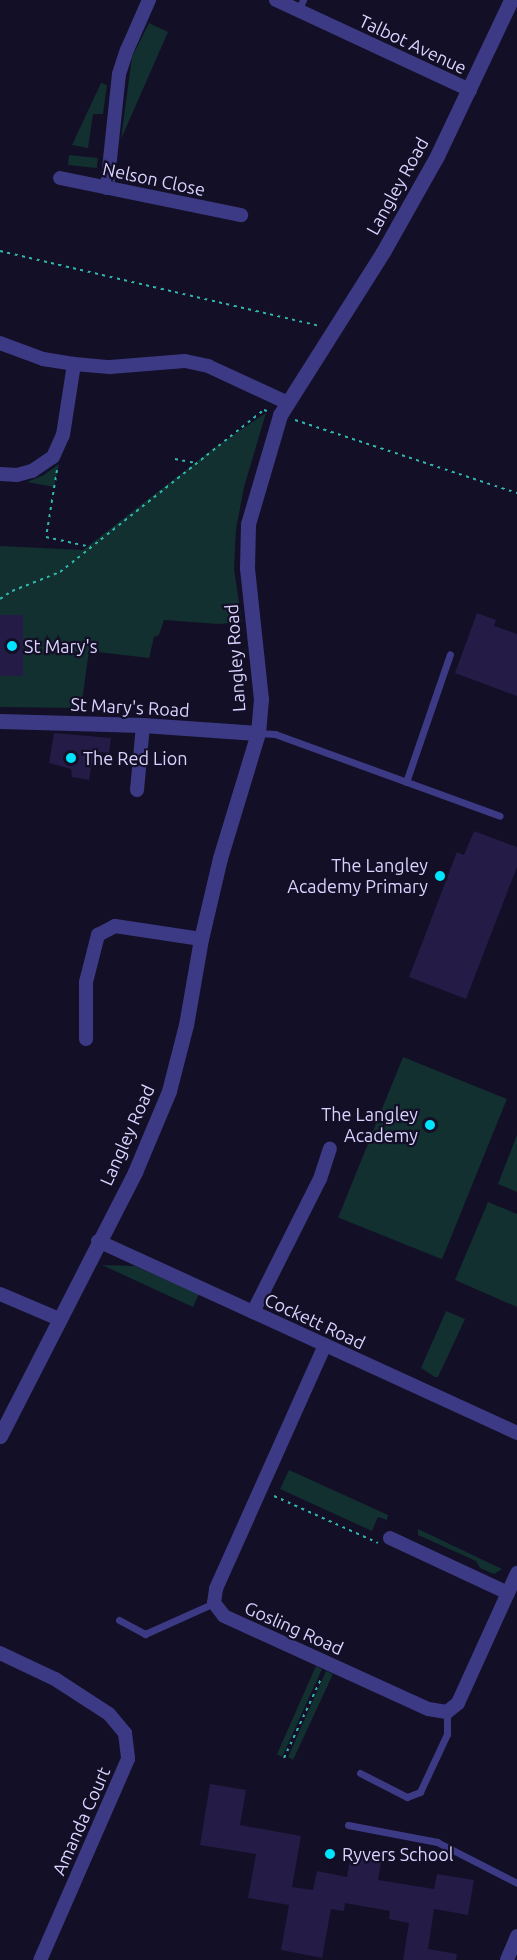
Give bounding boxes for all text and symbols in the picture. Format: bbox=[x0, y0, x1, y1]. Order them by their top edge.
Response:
street label: Talbot Avenue bbox=[356, 10, 470, 78]
street label: Langley Road bbox=[361, 134, 433, 238]
street label: Nelson Close bbox=[101, 158, 207, 200]
street label: Langley Road bbox=[220, 603, 250, 713]
place label: St Mary's bbox=[24, 635, 98, 657]
marker: St Mary's bbox=[5, 639, 19, 653]
street label: St Mary's Road bbox=[70, 693, 190, 721]
place label: The Red Lion bbox=[83, 747, 187, 769]
marker: The Red Lion bbox=[64, 751, 78, 765]
place label: The Langley Academy Primary bbox=[287, 855, 428, 898]
marker: The Langley Academy Primary bbox=[433, 869, 447, 883]
street label: Langley Road bbox=[95, 1081, 159, 1189]
place label: The Langley Academy bbox=[321, 1104, 418, 1146]
marker: The Langley Academy bbox=[423, 1118, 437, 1132]
street label: Cockett Road bbox=[261, 1288, 369, 1354]
street label: Gosling Road bbox=[241, 1597, 347, 1659]
street label: Amanda Court bbox=[47, 1763, 115, 1879]
place label: Ryvers School bbox=[342, 1843, 454, 1865]
marker: Ryvers School bbox=[323, 1847, 337, 1861]

